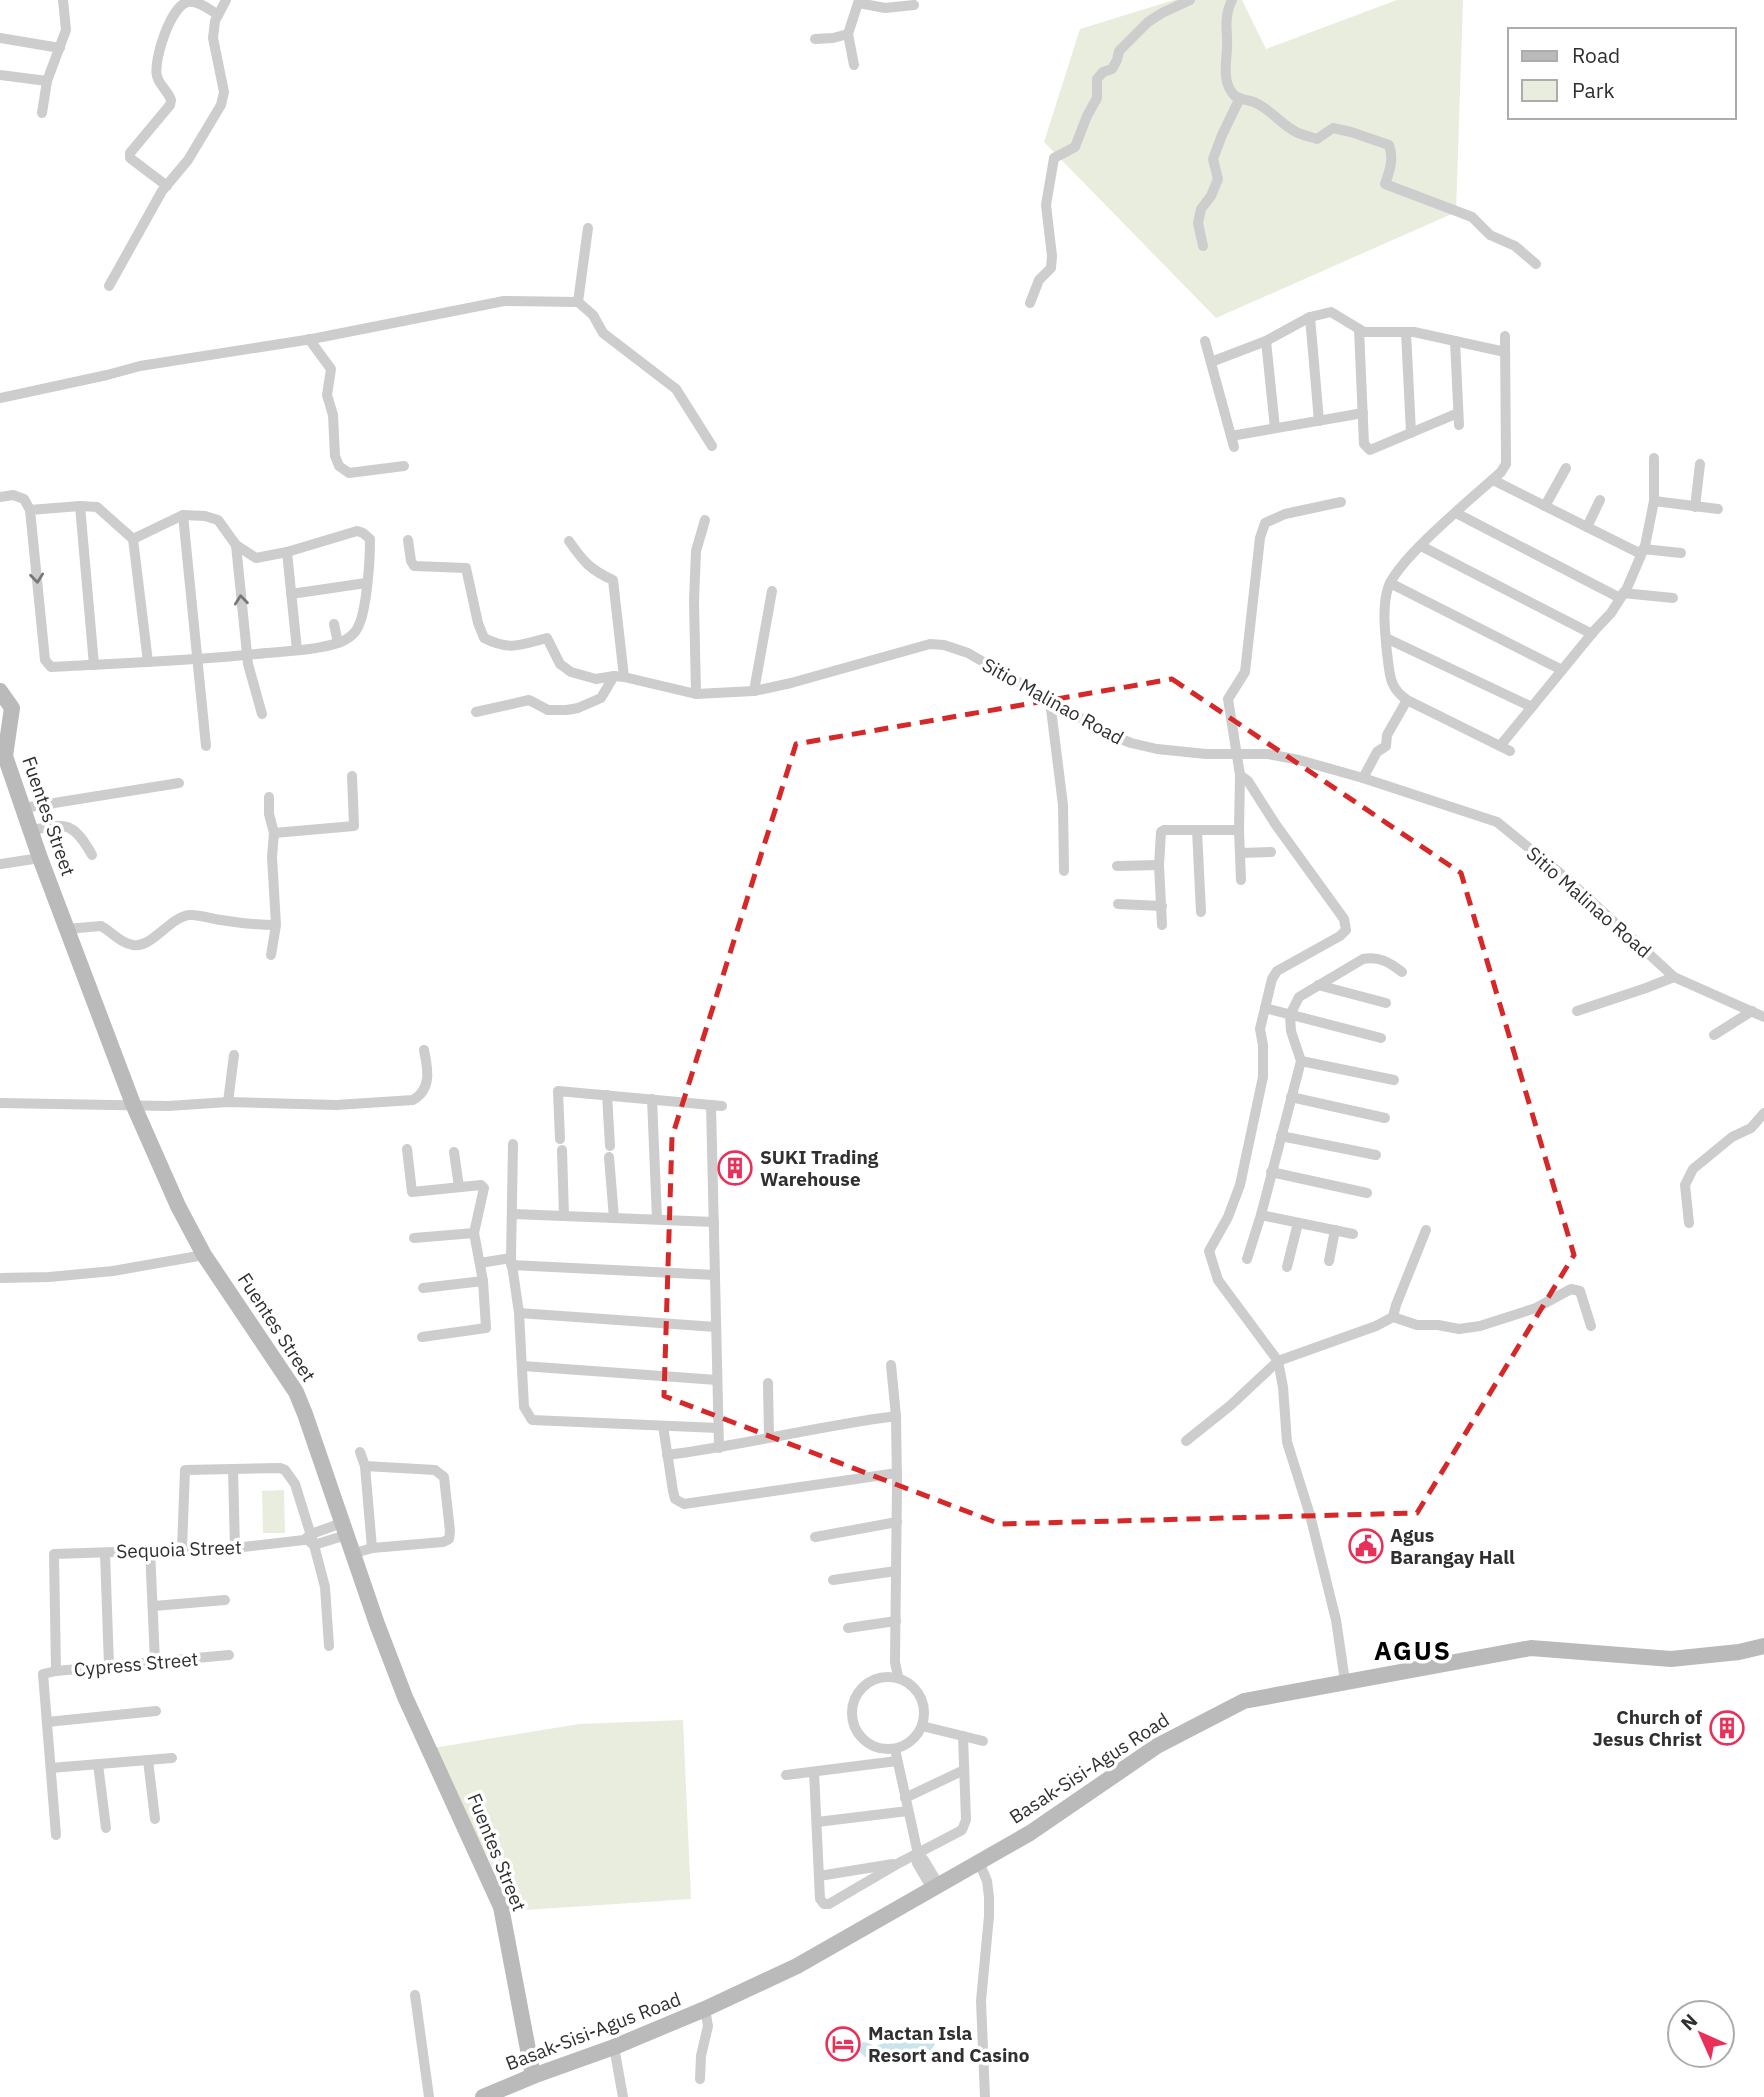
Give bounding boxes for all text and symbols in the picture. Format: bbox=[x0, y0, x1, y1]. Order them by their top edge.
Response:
legend bbox=[1508, 28, 1736, 119]
text: Road bbox=[1572, 41, 1620, 69]
text: Park bbox=[1572, 76, 1615, 104]
one-way arrow bbox=[29, 573, 44, 584]
one-way arrow bbox=[234, 594, 249, 605]
street label: Sitio Malinao Road bbox=[978, 652, 1128, 750]
street label: Fuentes Street bbox=[17, 753, 81, 879]
street label: Sitio Malinao Road bbox=[1522, 841, 1656, 963]
place label: SUKI Trading Warehouse bbox=[760, 1145, 879, 1191]
building icon: SUKI Trading Warehouse bbox=[716, 1149, 754, 1187]
street label: Fuentes Street bbox=[233, 1268, 321, 1386]
place label: Agus Barangay Hall bbox=[1390, 1523, 1515, 1569]
public building icon: Agus Barangay Hall bbox=[1347, 1527, 1385, 1565]
street label: Sequoia Street bbox=[116, 1535, 242, 1563]
district label: AGUS bbox=[1374, 1633, 1452, 1667]
street label: Cypress Street bbox=[73, 1647, 199, 1681]
place label: Church of Jesus Christ bbox=[1592, 1705, 1702, 1751]
street label: Basak-Sisi-Agus Road bbox=[1005, 1707, 1173, 1829]
building icon: Church of Jesus Christ bbox=[1708, 1709, 1746, 1747]
street label: Fuentes Street bbox=[462, 1790, 532, 1914]
street label: Basak-Sisi-Agus Road bbox=[502, 1987, 684, 2075]
north arrow bbox=[1666, 1999, 1736, 2069]
text: N bbox=[1676, 2009, 1702, 2035]
place label: Mactan Isla Resort and Casino bbox=[868, 2021, 1030, 2067]
hotel icon: Mactan Isla Resort and Casino bbox=[824, 2025, 862, 2063]

